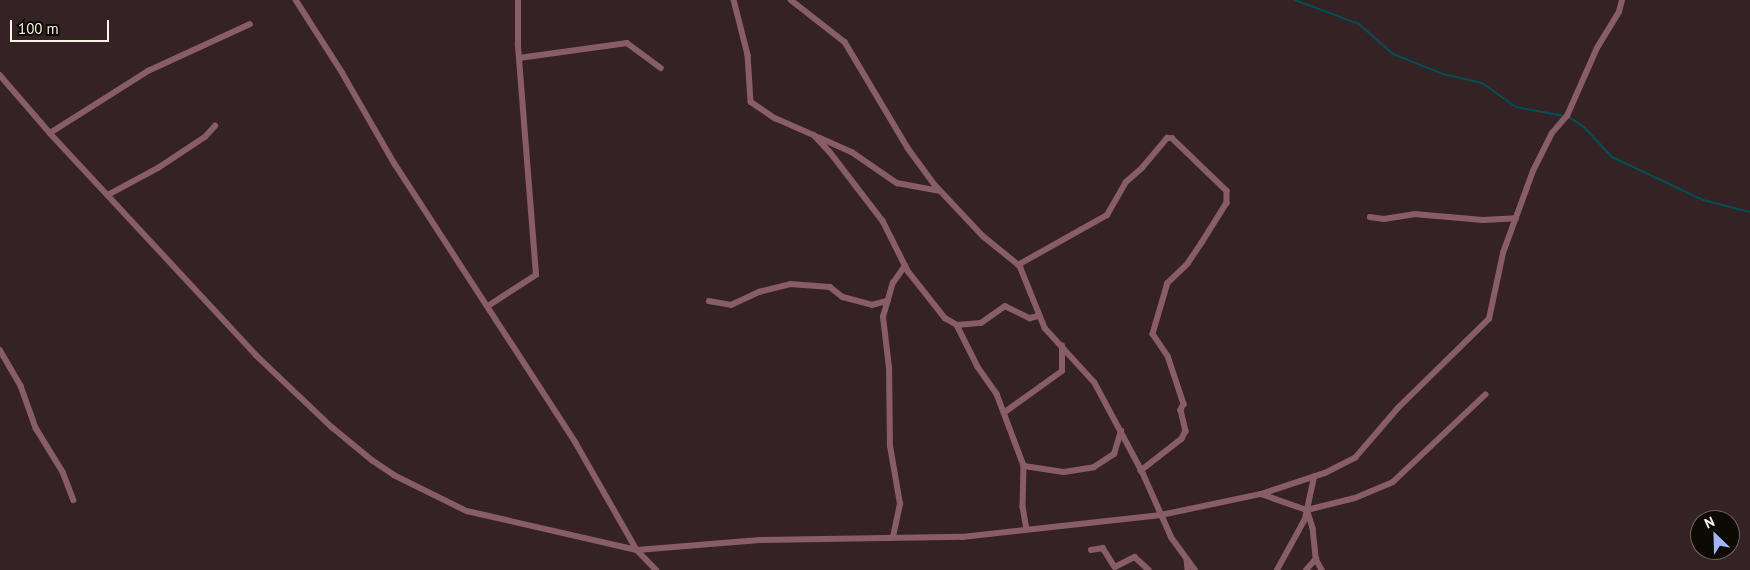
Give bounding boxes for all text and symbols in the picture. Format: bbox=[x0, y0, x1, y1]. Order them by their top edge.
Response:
scale bar bbox=[12, 10, 111, 42]
text: 100 m bbox=[18, 19, 59, 38]
north arrow bbox=[1690, 510, 1740, 560]
text: N bbox=[1701, 512, 1717, 532]

